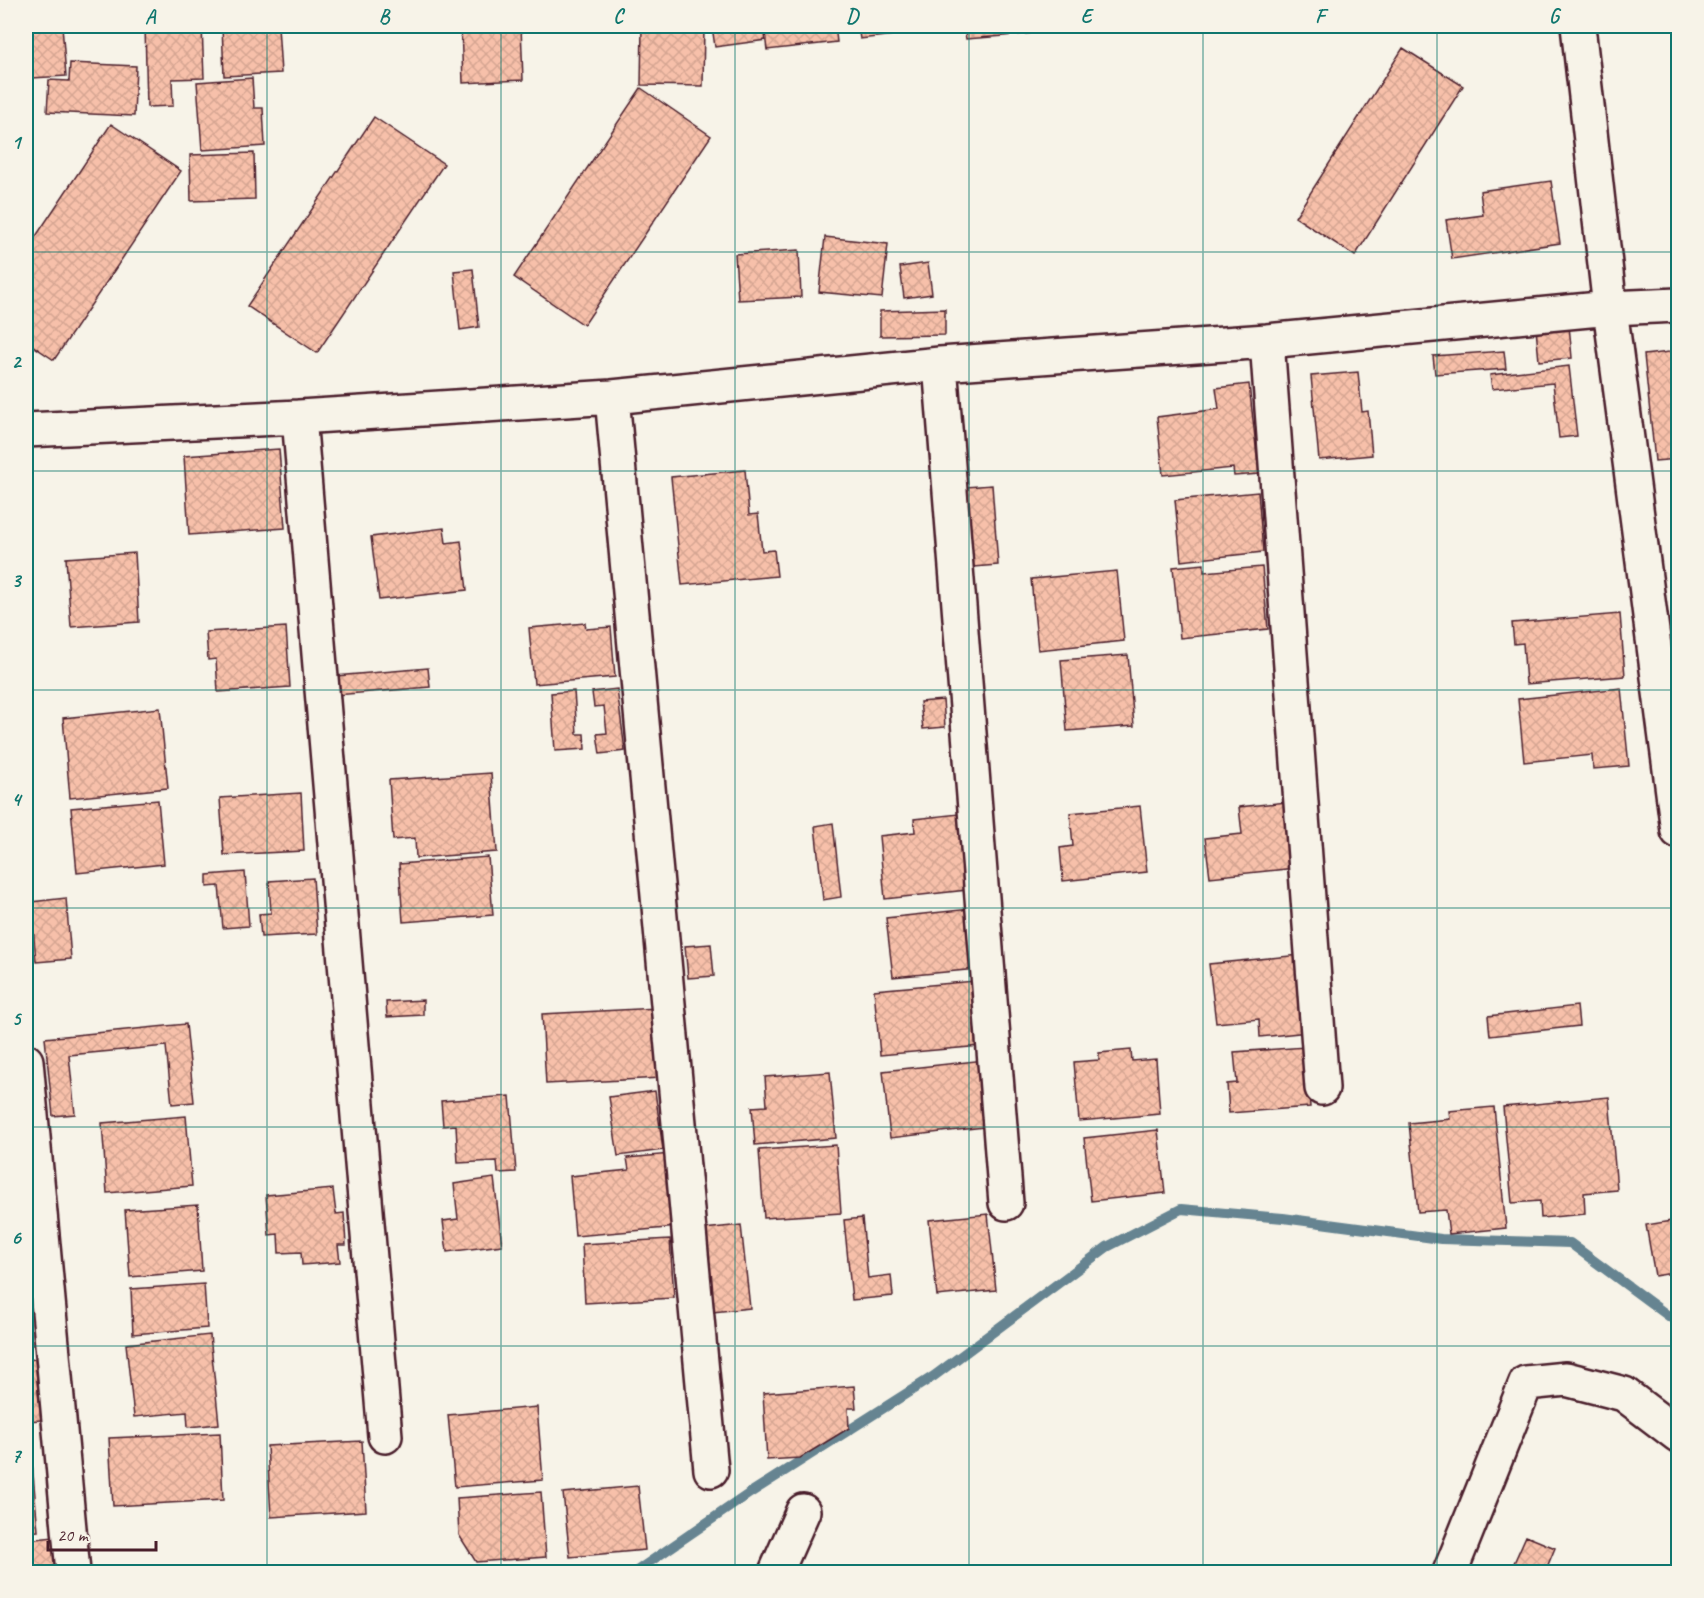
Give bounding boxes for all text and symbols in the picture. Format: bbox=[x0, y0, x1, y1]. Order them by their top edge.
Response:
text: A bbox=[145, 4, 157, 29]
text: B bbox=[379, 4, 391, 29]
text: C bbox=[613, 4, 625, 29]
text: D bbox=[846, 4, 860, 29]
text: E bbox=[1081, 4, 1095, 29]
text: F bbox=[1315, 4, 1329, 29]
text: G bbox=[1549, 4, 1562, 29]
text: 1 bbox=[12, 130, 23, 155]
text: 2 bbox=[12, 349, 23, 374]
text: 3 bbox=[12, 568, 23, 593]
text: 4 bbox=[12, 787, 24, 812]
text: 5 bbox=[12, 1006, 23, 1031]
text: 6 bbox=[11, 1225, 22, 1250]
text: 7 bbox=[12, 1443, 23, 1468]
scale bar bbox=[48, 1514, 156, 1552]
text: 20 m bbox=[57, 1524, 90, 1546]

